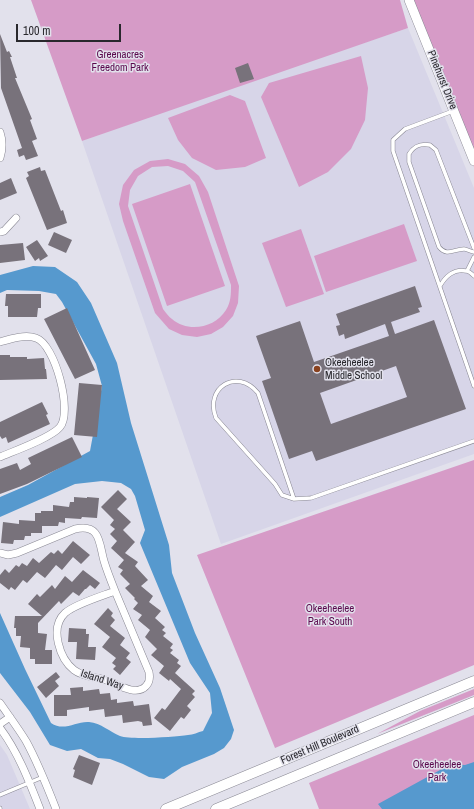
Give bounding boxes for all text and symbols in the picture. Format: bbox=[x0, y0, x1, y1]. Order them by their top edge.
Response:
scale bar bbox=[18, 16, 123, 42]
text: 100 m bbox=[23, 23, 50, 39]
park label: Greenacres Freedom Park bbox=[91, 48, 149, 74]
street label: Pinehurst Drive bbox=[424, 48, 460, 112]
place label: Okeeheelee Middle School bbox=[325, 356, 382, 382]
marker: Okeeheelee Middle School bbox=[312, 364, 322, 374]
park label: Okeeheelee Park South bbox=[306, 602, 354, 628]
street label: Island Way bbox=[79, 667, 125, 693]
street label: Forest Hill Boulevard bbox=[279, 723, 361, 767]
park label: Okeeheelee Park bbox=[413, 758, 461, 784]

